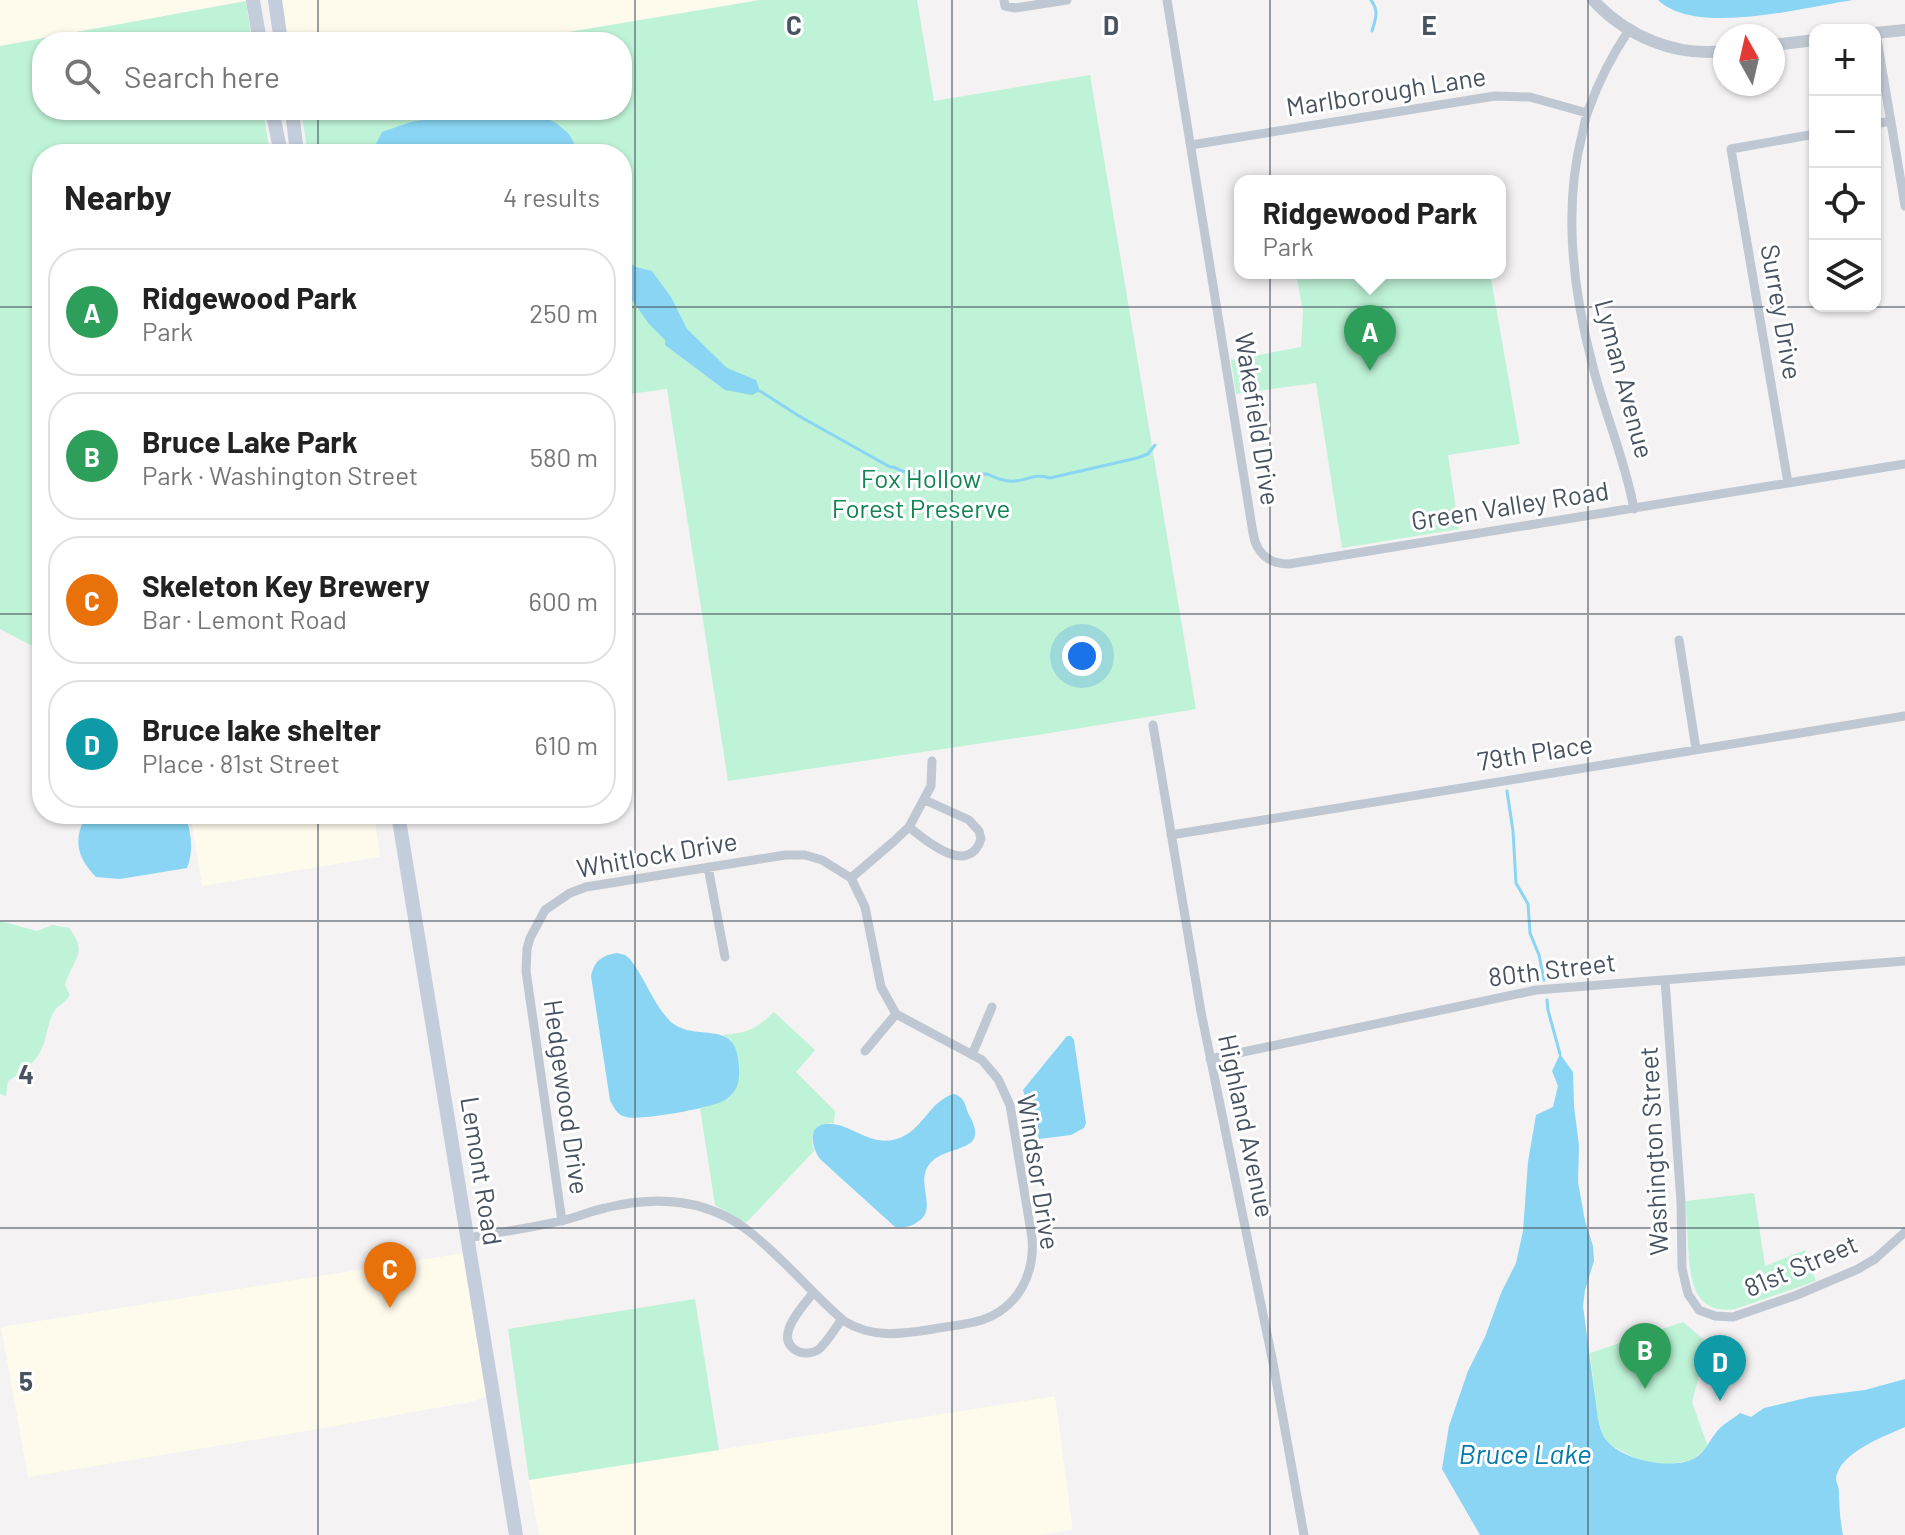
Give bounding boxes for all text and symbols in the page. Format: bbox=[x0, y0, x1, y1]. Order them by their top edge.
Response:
text: C bbox=[786, 9, 802, 40]
text: D bbox=[1103, 9, 1119, 40]
text: E bbox=[1421, 9, 1437, 40]
north arrow bbox=[1713, 24, 1785, 96]
map controls bbox=[1809, 24, 1881, 312]
button: + bbox=[1809, 24, 1881, 96]
search box bbox=[32, 32, 632, 120]
icon: search bbox=[60, 54, 104, 98]
text: Search here bbox=[124, 58, 280, 94]
street label: Marlborough Lane bbox=[1284, 59, 1488, 122]
button: − bbox=[1809, 96, 1881, 168]
button: locate bbox=[1809, 168, 1881, 240]
popup bbox=[1234, 175, 1506, 279]
text: Nearby bbox=[64, 176, 172, 217]
text: 4 results bbox=[503, 181, 600, 212]
text: Ridgewood Park bbox=[1262, 194, 1478, 230]
text: Park bbox=[1262, 230, 1313, 261]
button: layers bbox=[1809, 240, 1881, 312]
street label: Surrey Drive bbox=[1755, 242, 1810, 382]
text: Ridgewood Park bbox=[142, 279, 357, 315]
street label: Lyman Avenue bbox=[1589, 296, 1662, 461]
text: A bbox=[83, 297, 101, 328]
text: 250 m bbox=[529, 297, 598, 328]
pin: A bbox=[1344, 305, 1396, 371]
text: Park bbox=[142, 315, 193, 346]
street label: Wakefield Drive bbox=[1230, 330, 1287, 507]
text: Bruce Lake Park bbox=[142, 423, 358, 459]
text: B bbox=[84, 441, 100, 472]
text: 580 m bbox=[530, 441, 598, 472]
text: Park · Washington Street bbox=[142, 459, 418, 490]
park label: Fox Hollow Forest Preserve bbox=[832, 462, 1010, 523]
street label: Green Valley Road bbox=[1409, 474, 1611, 535]
text: Skeleton Key Brewery bbox=[142, 567, 430, 603]
text: C bbox=[84, 585, 100, 616]
text: 600 m bbox=[529, 585, 598, 616]
text: Bar · Lemont Road bbox=[142, 603, 347, 634]
your location bbox=[1062, 636, 1102, 676]
text: Bruce lake shelter bbox=[142, 711, 381, 747]
street label: 79th Place bbox=[1475, 727, 1595, 776]
text: D bbox=[84, 729, 100, 760]
text: 610 m bbox=[535, 729, 598, 760]
text: Place · 81st Street bbox=[142, 747, 340, 778]
street label: Whitlock Drive bbox=[574, 824, 740, 883]
street label: 80th Street bbox=[1486, 945, 1617, 992]
street label: Hedgewood Drive bbox=[538, 997, 597, 1196]
street label: Highland Avenue bbox=[1213, 1031, 1282, 1220]
street label: Washington Street bbox=[1632, 1046, 1673, 1256]
text: 4 bbox=[18, 1058, 34, 1089]
street label: Windsor Drive bbox=[1012, 1092, 1067, 1252]
street label: Lemont Road bbox=[455, 1094, 510, 1247]
street label: 81st Street bbox=[1739, 1227, 1862, 1302]
pin: C bbox=[364, 1242, 416, 1308]
pin: B bbox=[1619, 1323, 1671, 1389]
pin: D bbox=[1694, 1335, 1746, 1401]
text: 5 bbox=[19, 1365, 33, 1396]
water label: Bruce Lake bbox=[1458, 1436, 1592, 1470]

